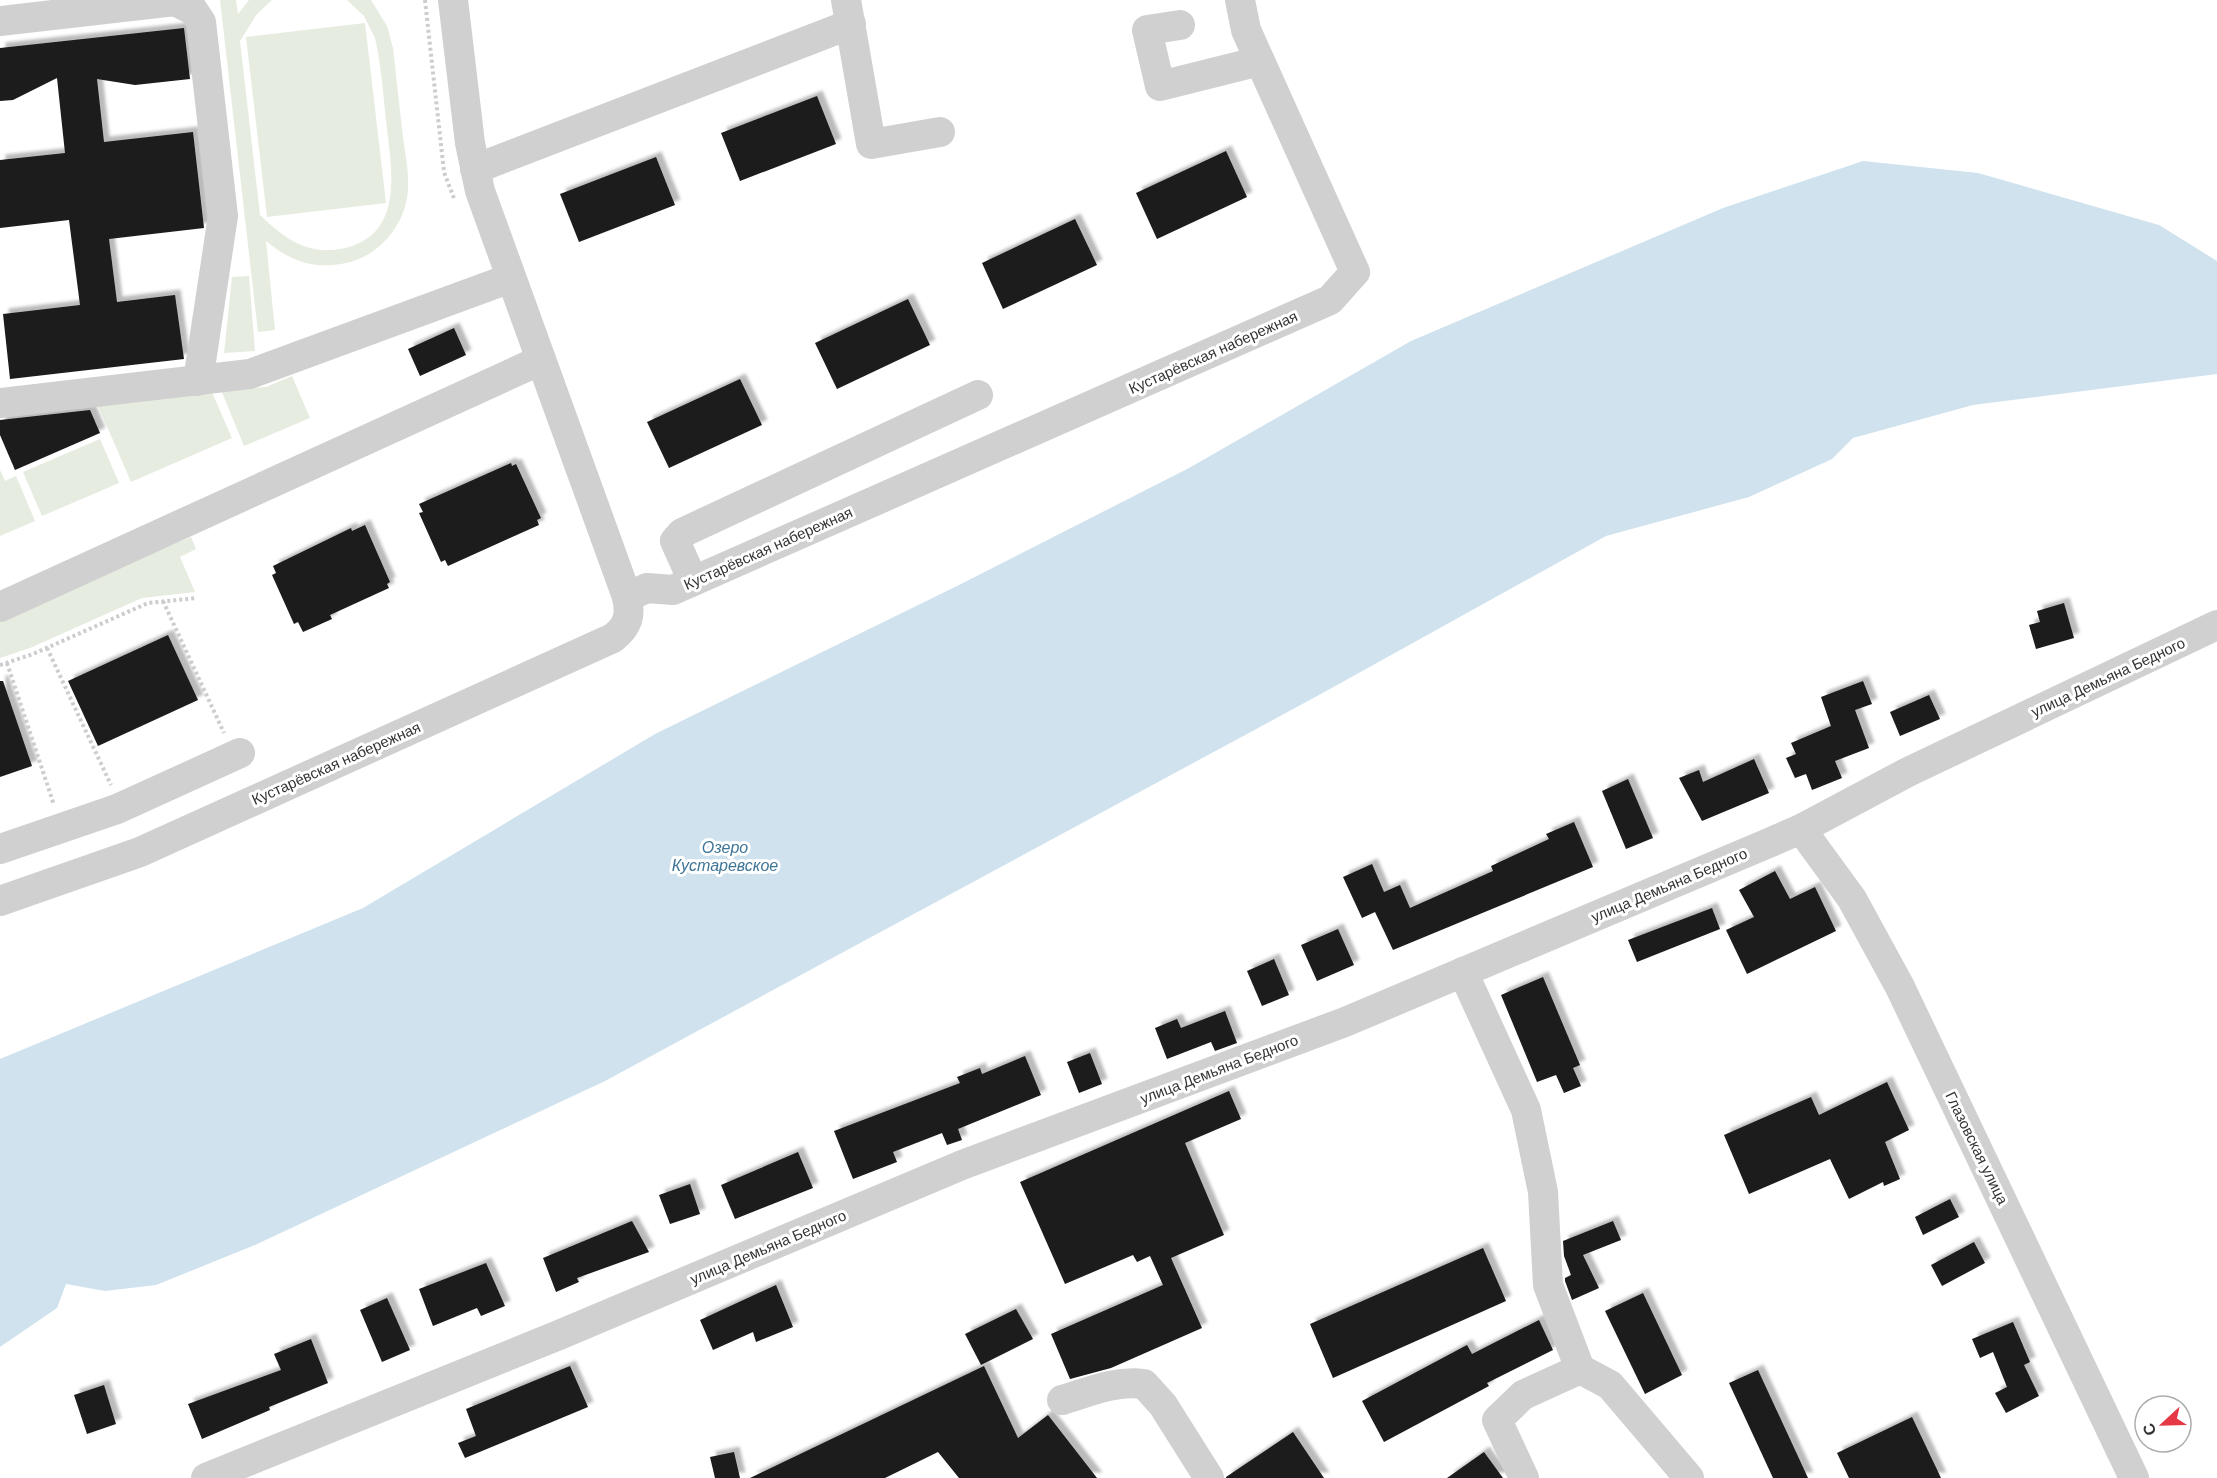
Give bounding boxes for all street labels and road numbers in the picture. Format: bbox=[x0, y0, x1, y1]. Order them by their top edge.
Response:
street label: Кустарёвская набережная bbox=[1126, 307, 1300, 397]
street label: Кустарёвская набережная bbox=[681, 503, 855, 593]
street label: улица Демьяна Бедного bbox=[2028, 634, 2188, 720]
street label: Кустарёвская набережная bbox=[249, 718, 423, 808]
street label: улица Демьяна Бедного bbox=[1589, 844, 1749, 926]
street label: улица Демьяна Бедного bbox=[1138, 1031, 1300, 1107]
street label: Глазовская улица bbox=[1942, 1089, 2012, 1208]
street label: улица Демьяна Бедного bbox=[688, 1206, 848, 1288]

